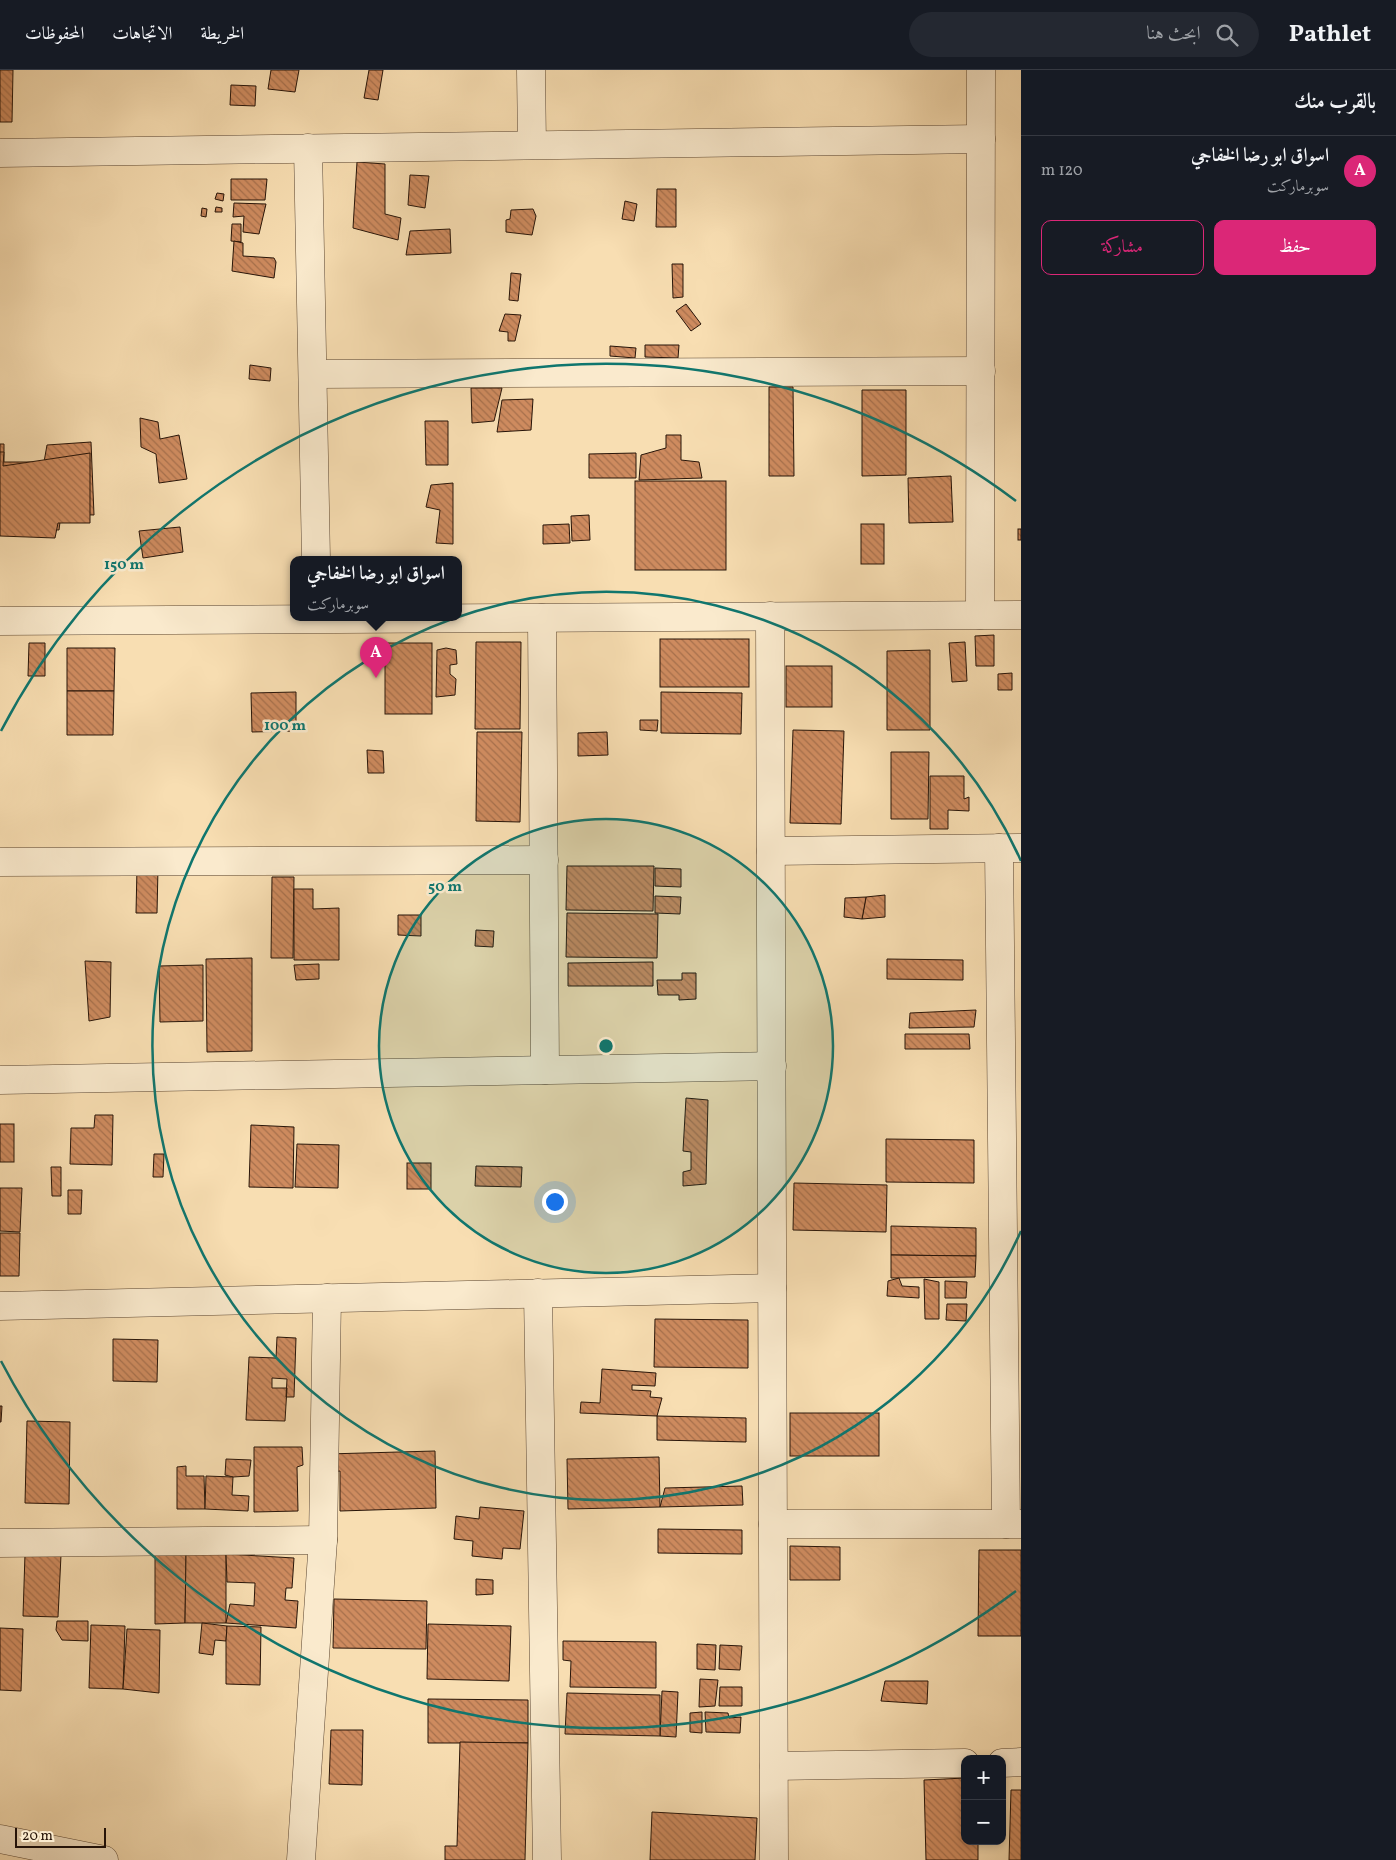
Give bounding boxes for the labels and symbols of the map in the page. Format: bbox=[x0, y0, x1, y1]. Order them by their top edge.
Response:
text: 150 m bbox=[104, 555, 144, 576]
pin: A bbox=[360, 637, 392, 678]
text: 100 m bbox=[264, 716, 307, 737]
text: 50 m bbox=[428, 877, 462, 898]
centre of rings bbox=[597, 1037, 615, 1055]
your location bbox=[542, 1189, 568, 1215]
scale bar bbox=[15, 1825, 106, 1848]

